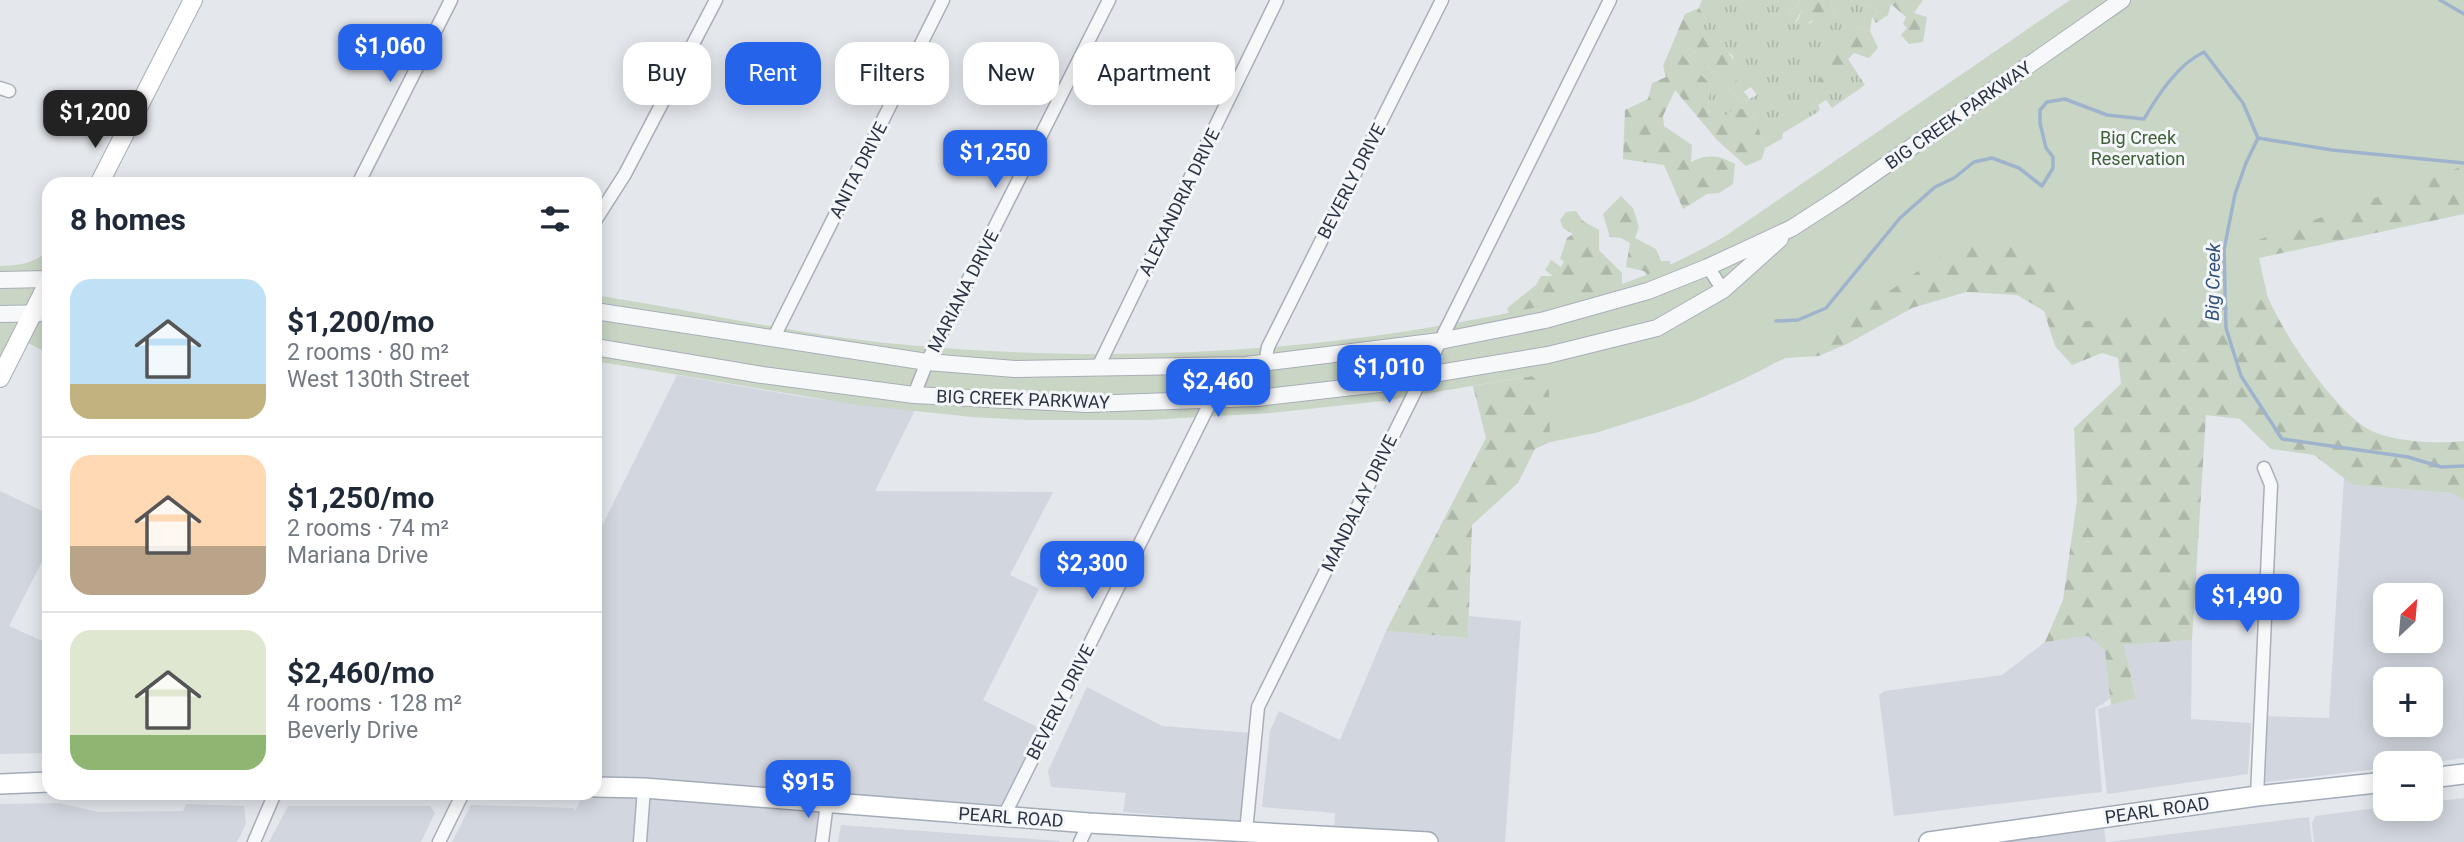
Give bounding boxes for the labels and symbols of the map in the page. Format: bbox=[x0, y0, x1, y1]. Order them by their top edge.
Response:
pin: $1,060 bbox=[333, 24, 447, 84]
street label: BIG CREEK PARKWAY bbox=[1881, 57, 2035, 173]
pin: $1,200 bbox=[38, 90, 152, 150]
street label: ANITA DRIVE bbox=[825, 118, 891, 222]
street label: BEVERLY DRIVE bbox=[1313, 120, 1389, 242]
street label: ALEXANDRIA DRIVE bbox=[1134, 125, 1224, 279]
park label: Big Creek Reservation bbox=[2091, 127, 2185, 169]
pin: $1,250 bbox=[938, 130, 1052, 190]
street label: MARIANA DRIVE bbox=[923, 226, 1003, 356]
water label: Big Creek bbox=[2201, 242, 2225, 321]
pin: $1,010 bbox=[1332, 346, 1446, 405]
pin: $2,460 bbox=[1161, 360, 1275, 419]
street label: BIG CREEK PARKWAY bbox=[936, 385, 1110, 413]
street label: MANDALAY DRIVE bbox=[1317, 431, 1401, 575]
pin: $2,300 bbox=[1035, 542, 1149, 601]
pin: $1,490 bbox=[2190, 574, 2304, 634]
north arrow bbox=[2373, 583, 2443, 653]
street label: BEVERLY DRIVE bbox=[1022, 641, 1098, 763]
pin: $915 bbox=[767, 760, 849, 820]
street label: PEARL ROAD bbox=[2103, 792, 2211, 828]
street label: PEARL ROAD bbox=[958, 803, 1064, 831]

